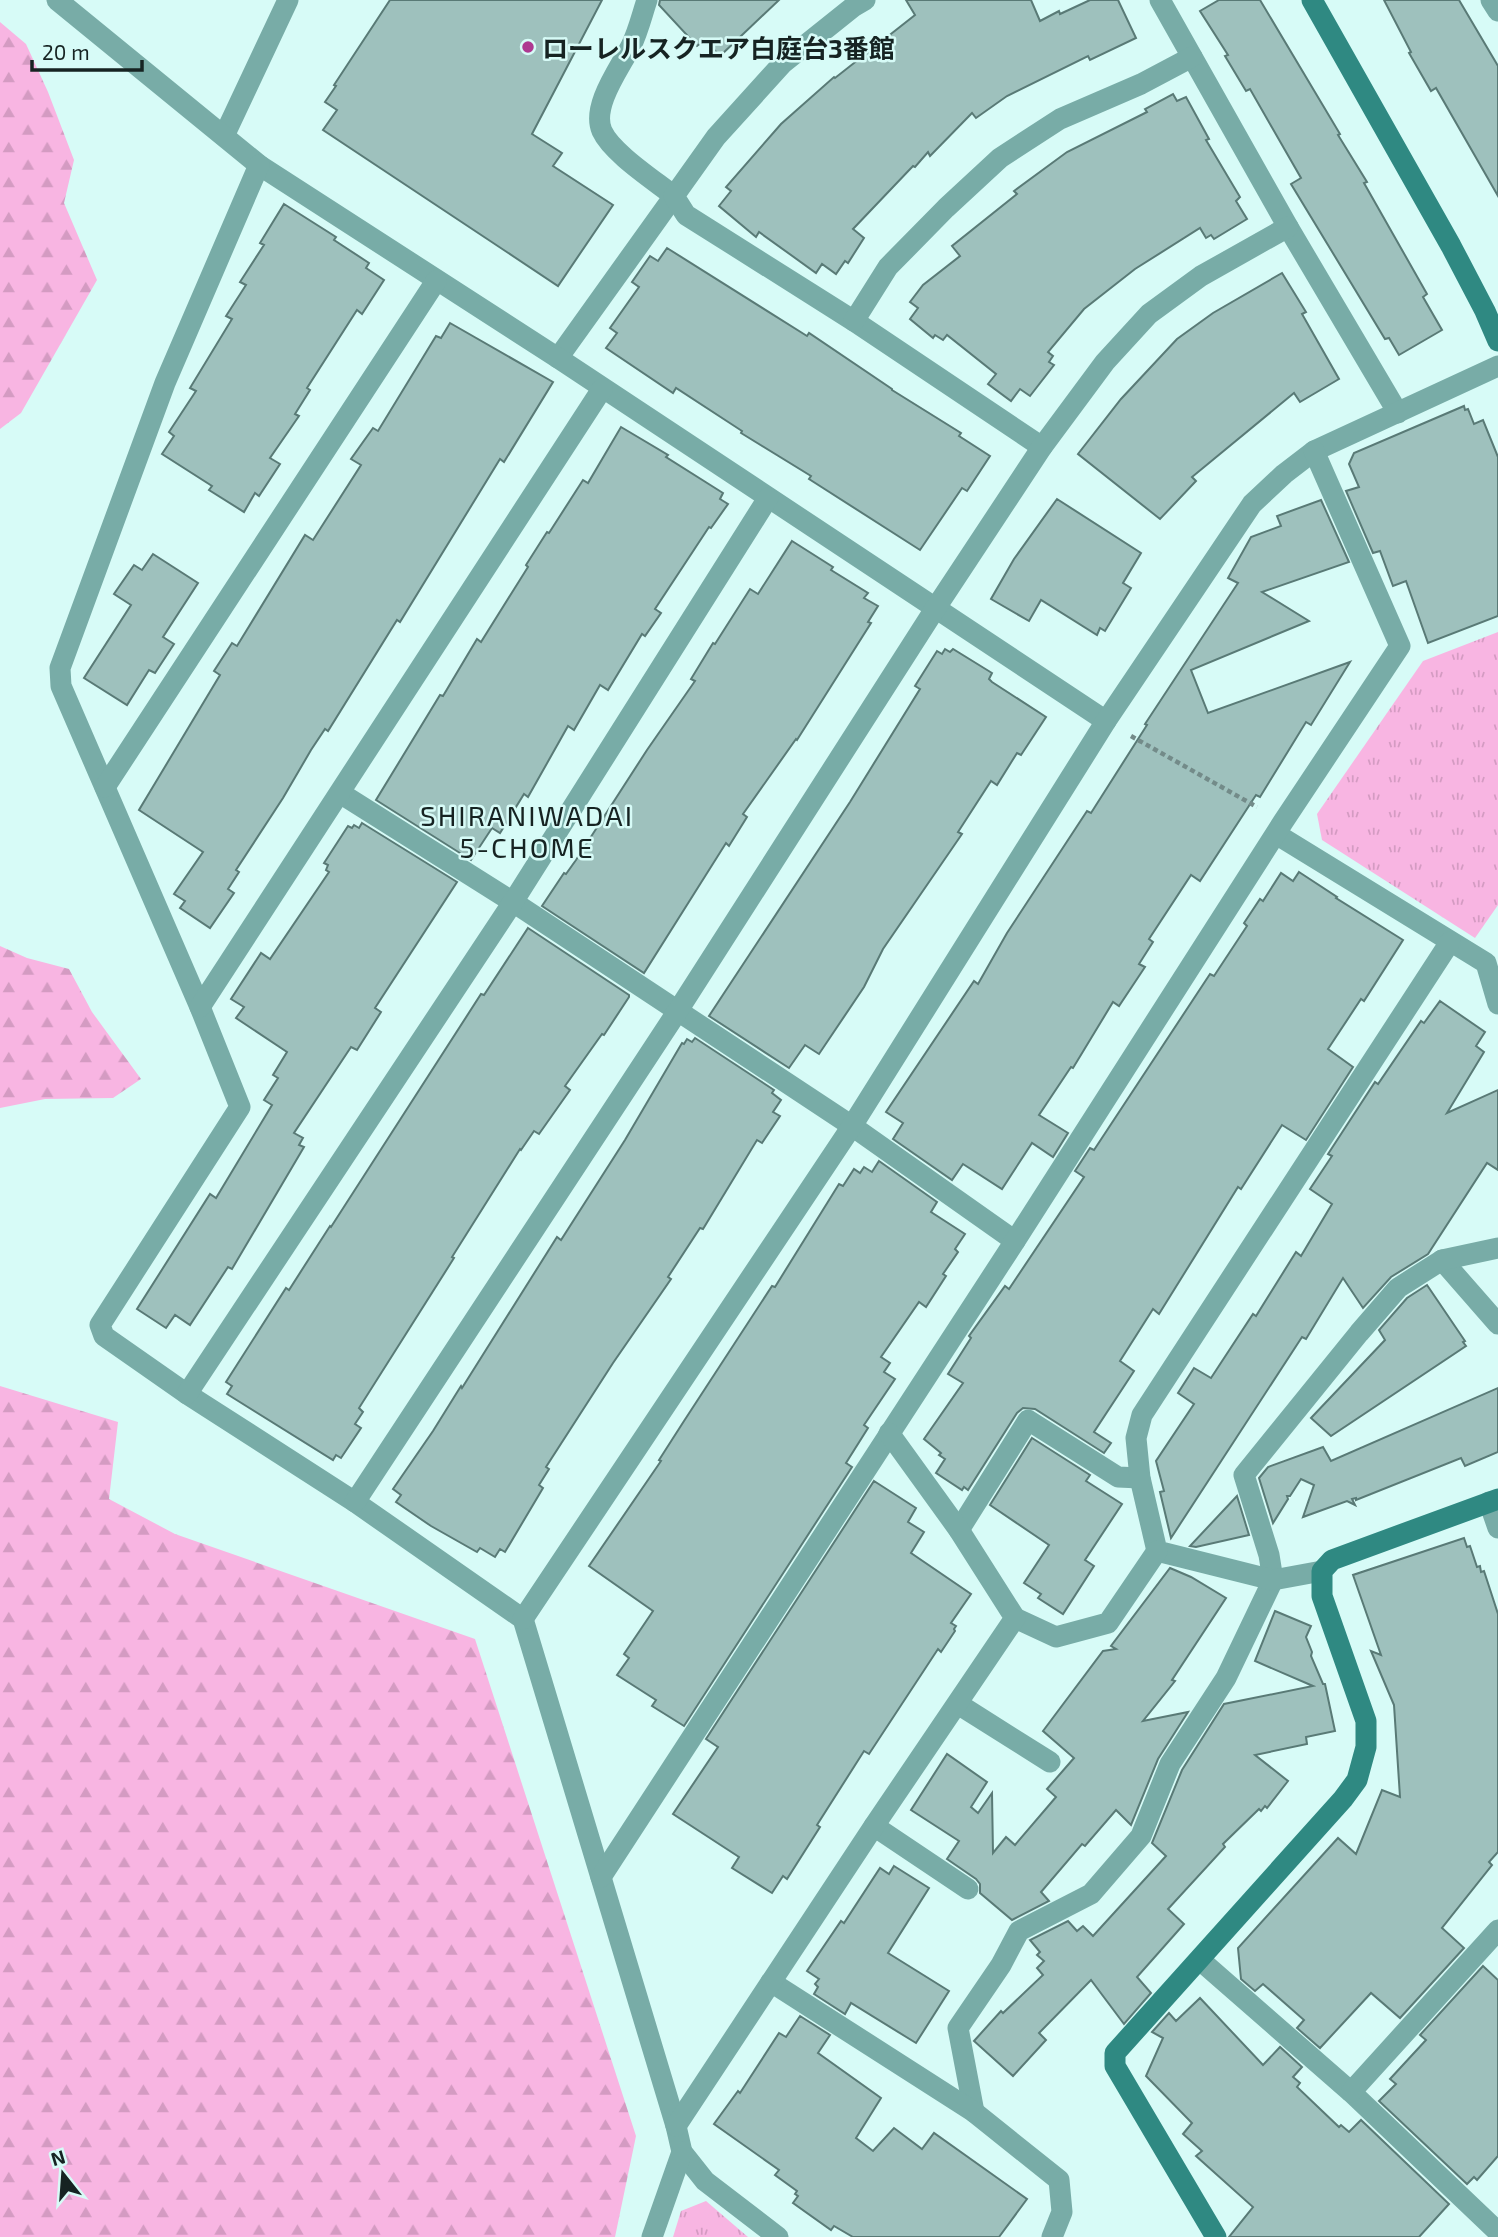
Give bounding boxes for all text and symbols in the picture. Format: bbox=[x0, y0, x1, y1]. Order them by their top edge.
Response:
scale bar bbox=[32, 28, 142, 72]
place label: ローレルスクエア白庭台3番館 bbox=[542, 32, 895, 63]
text: 20 m bbox=[42, 39, 90, 64]
marker: ローレルスクエア白庭台3番館 bbox=[520, 39, 536, 55]
district label: SHIRANIWADAI 5-CHOME bbox=[420, 798, 634, 864]
north arrow bbox=[28, 2139, 98, 2209]
text: N bbox=[48, 2144, 68, 2170]

